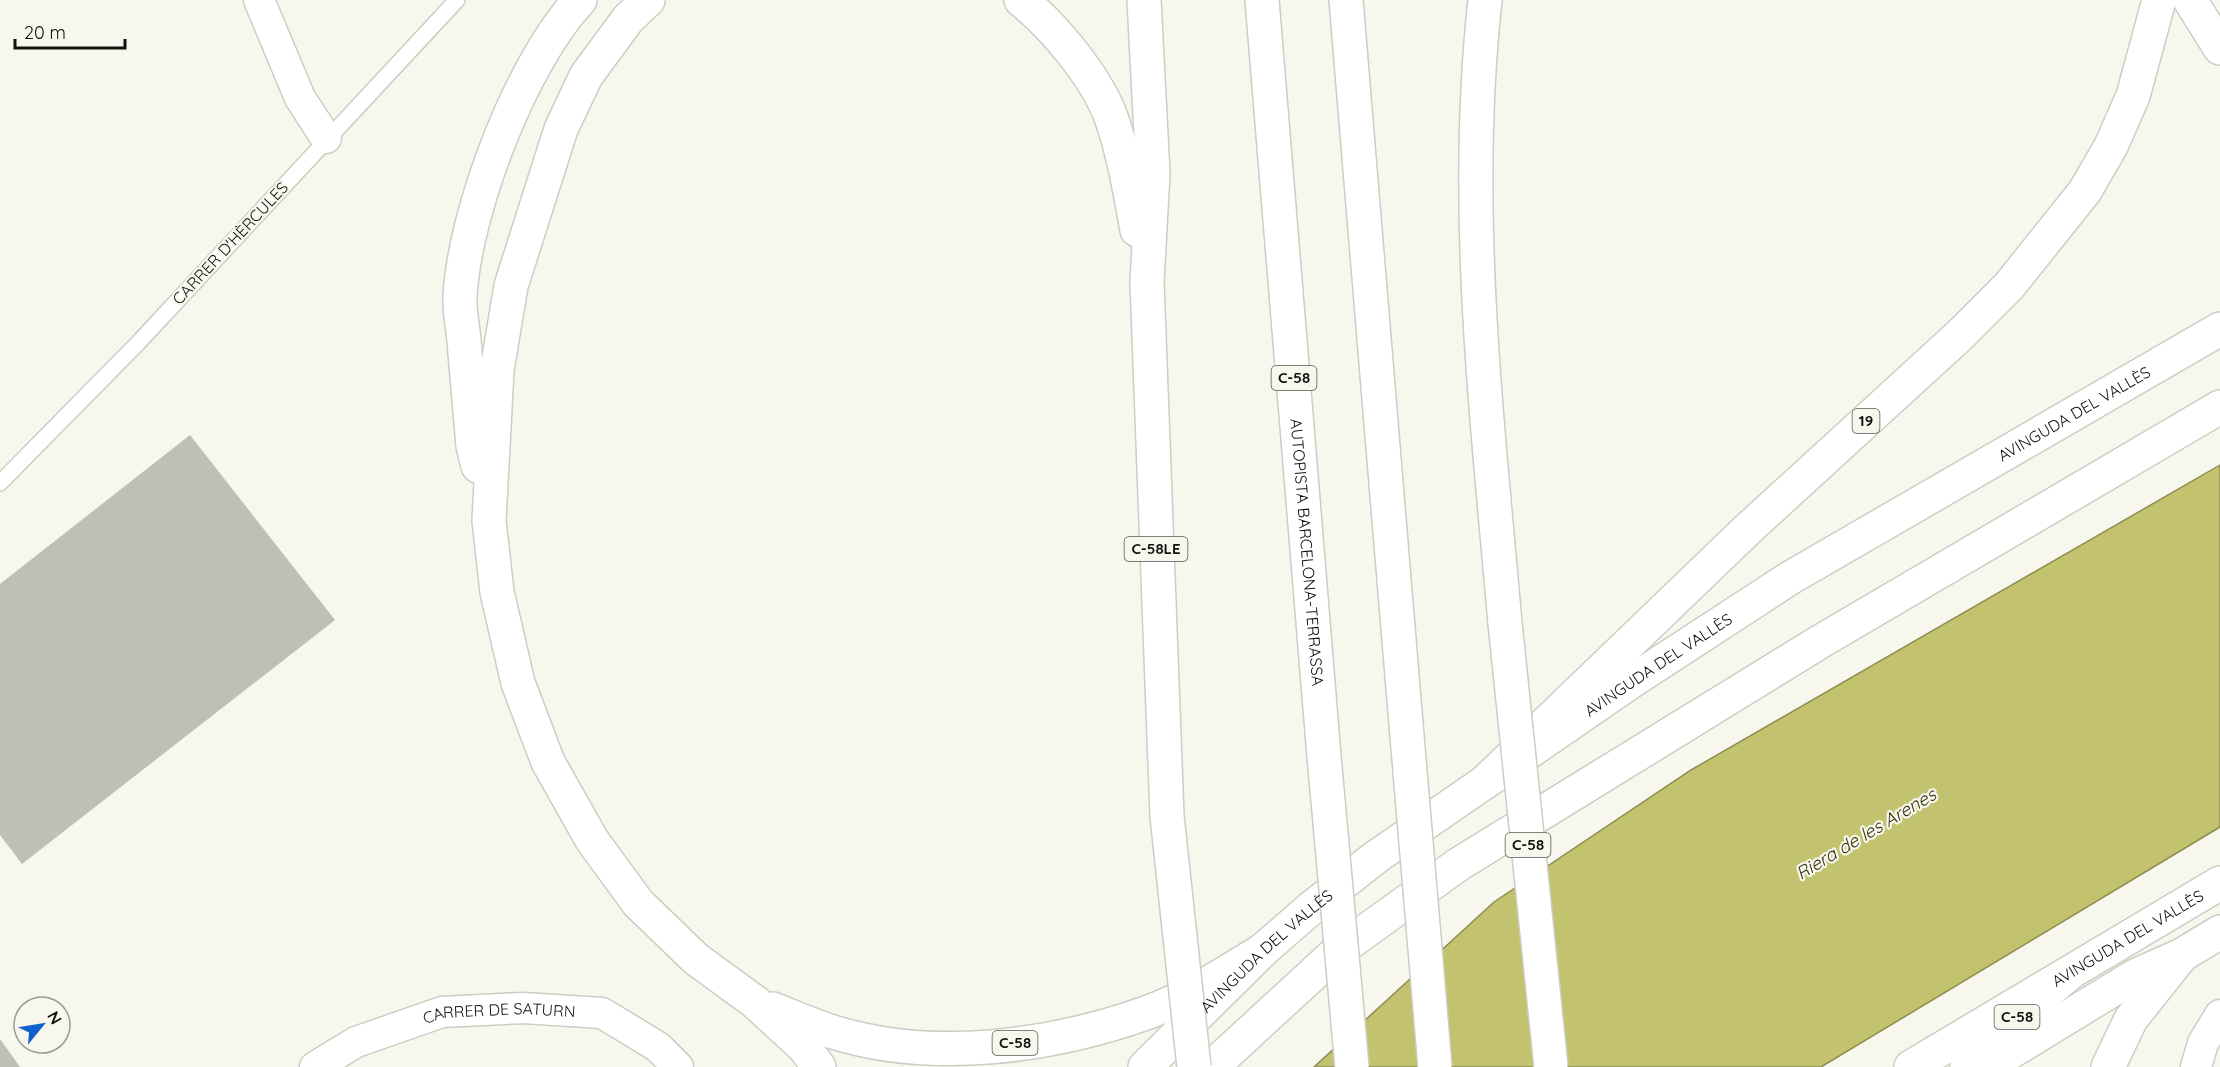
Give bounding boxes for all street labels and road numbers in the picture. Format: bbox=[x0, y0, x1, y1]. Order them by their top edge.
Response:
street label: CARRER D'HÈRCULES bbox=[168, 177, 292, 309]
street label: AVINGUDA DEL VALLÈS bbox=[1994, 362, 2154, 466]
road number: C-58 bbox=[1272, 366, 1316, 390]
road number: 19 bbox=[1852, 409, 1880, 433]
street label: AUTOPISTA BARCELONA-TERRASSA bbox=[1286, 418, 1328, 687]
road number: C-58LE bbox=[1124, 537, 1188, 561]
street label: AVINGUDA DEL VALLÈS bbox=[1580, 609, 1736, 721]
road number: C-58 bbox=[1506, 833, 1550, 857]
street label: AVINGUDA DEL VALLÈS bbox=[1196, 885, 1337, 1017]
street label: AVINGUDA DEL VALLÈS bbox=[2048, 885, 2207, 991]
street label: CARRER DE SATURN bbox=[420, 998, 576, 1028]
road number: C-58 bbox=[1994, 1005, 2040, 1029]
road number: C-58 bbox=[992, 1031, 1038, 1055]

